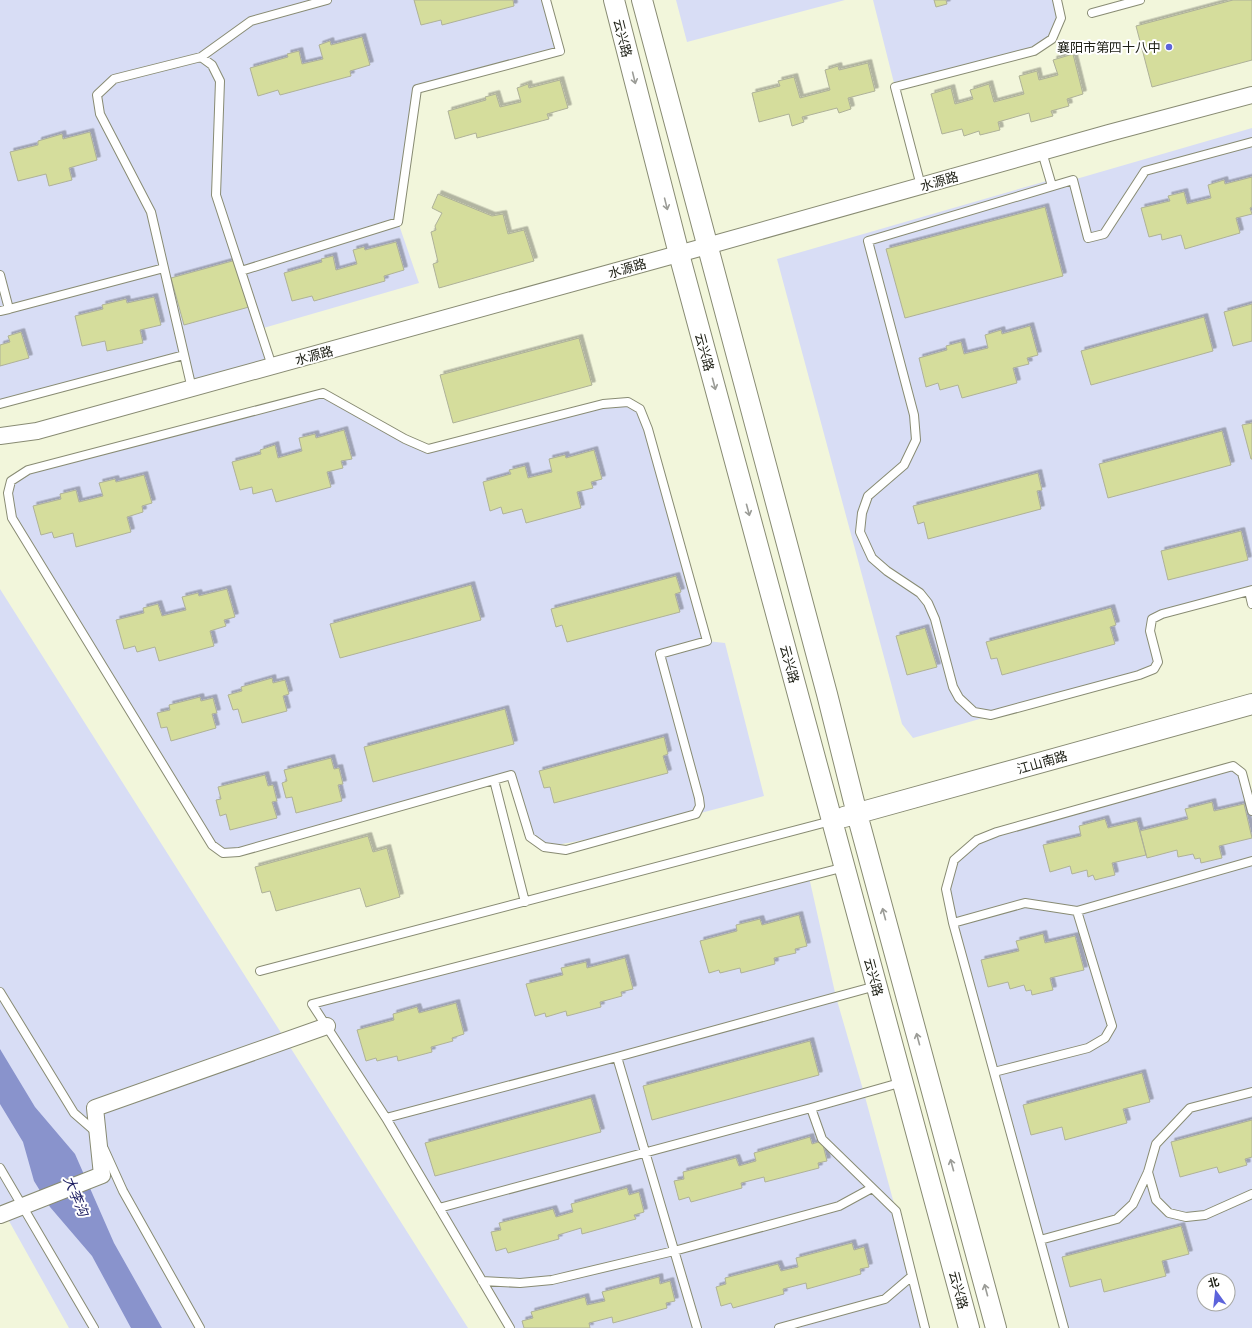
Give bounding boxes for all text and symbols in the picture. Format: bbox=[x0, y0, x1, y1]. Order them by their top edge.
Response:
street label: 云兴路 bbox=[611, 17, 635, 59]
place label: 襄阳市第四十八中 bbox=[1057, 40, 1161, 55]
marker: 襄阳市第四十八中 bbox=[1164, 42, 1174, 52]
one-way arrow bbox=[631, 72, 638, 85]
street label: 水源路 bbox=[918, 169, 960, 194]
one-way arrow bbox=[663, 198, 670, 211]
street label: 水源路 bbox=[606, 256, 648, 281]
street label: 云兴路 bbox=[692, 331, 717, 373]
street label: 水源路 bbox=[293, 343, 335, 368]
one-way arrow bbox=[711, 377, 718, 390]
one-way arrow bbox=[745, 503, 752, 516]
street label: 云兴路 bbox=[777, 643, 802, 685]
street label: 江山南路 bbox=[1015, 748, 1069, 777]
one-way arrow bbox=[880, 908, 887, 921]
street label: 云兴路 bbox=[861, 956, 886, 998]
one-way arrow bbox=[914, 1033, 921, 1046]
one-way arrow bbox=[948, 1159, 955, 1172]
water label: 大李沟 bbox=[60, 1174, 92, 1221]
street label: 云兴路 bbox=[946, 1269, 971, 1311]
north arrow bbox=[1196, 1272, 1236, 1312]
text: 北 bbox=[1207, 1275, 1221, 1291]
one-way arrow bbox=[981, 1284, 989, 1297]

